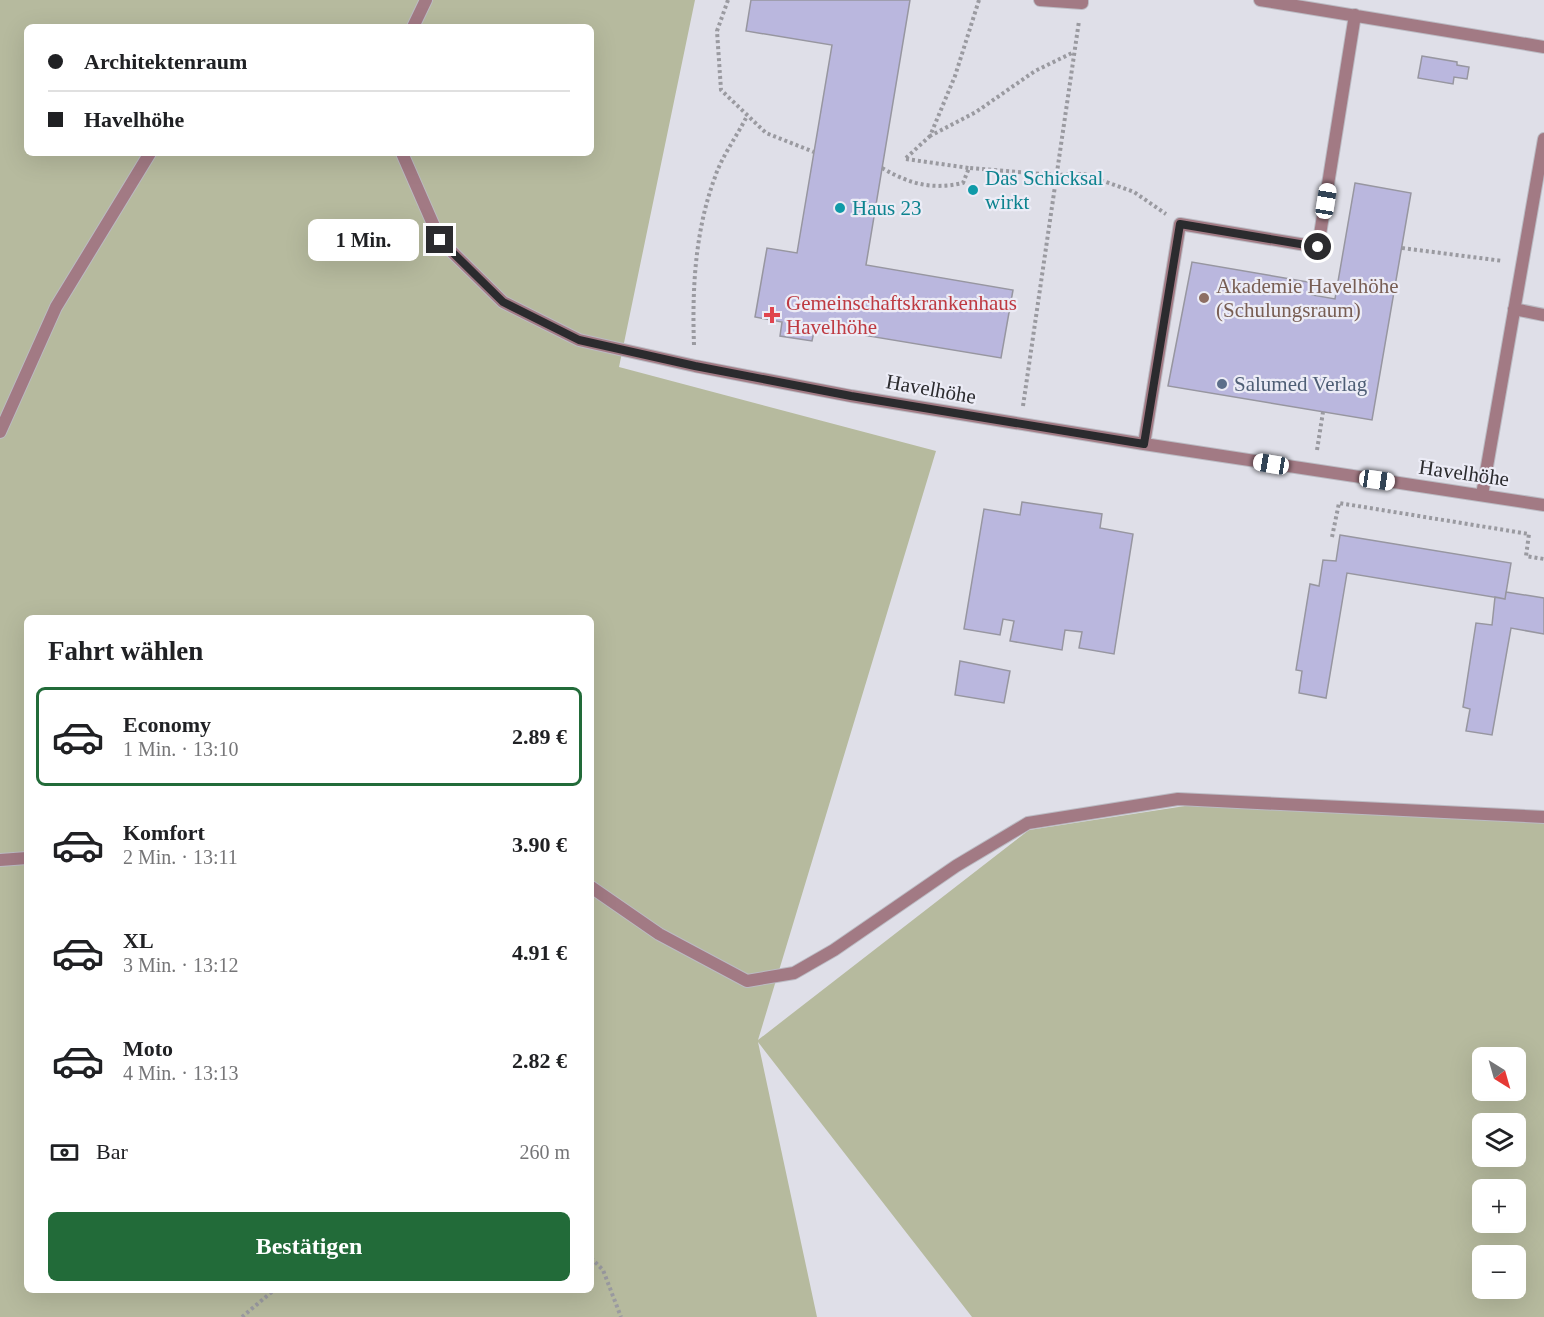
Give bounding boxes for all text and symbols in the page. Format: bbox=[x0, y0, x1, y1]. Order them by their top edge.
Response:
text: Architektenraum bbox=[84, 49, 247, 74]
text: Havelhöhe bbox=[84, 107, 184, 132]
place label: Das Schicksal wirkt bbox=[985, 166, 1104, 214]
car bbox=[1314, 182, 1338, 220]
marker: Das Schicksal wirkt bbox=[966, 183, 980, 197]
place label: Haus 23 bbox=[852, 196, 921, 220]
marker: Haus 23 bbox=[833, 201, 847, 215]
callout: 1 Min. bbox=[308, 219, 419, 261]
route end bbox=[426, 226, 453, 253]
text: 1 Min. bbox=[336, 229, 391, 251]
route start bbox=[1304, 233, 1331, 260]
place label: Akademie Havelhöhe (Schulungsraum) bbox=[1216, 274, 1399, 322]
place label: Gemeinschaftskrankenhaus Havelhöhe bbox=[786, 291, 1017, 339]
marker: Akademie Havelhöhe (Schulungsraum) bbox=[1197, 291, 1211, 305]
marker: Gemeinschaftskrankenhaus Havelhöhe bbox=[763, 306, 781, 324]
street label: Havelhöhe bbox=[884, 369, 978, 409]
place label: Salumed Verlag bbox=[1234, 372, 1368, 396]
marker: Salumed Verlag bbox=[1215, 377, 1229, 391]
car bbox=[1252, 452, 1290, 476]
street label: Havelhöhe bbox=[1417, 455, 1511, 491]
car bbox=[1358, 469, 1396, 491]
text: Fahrt wählen bbox=[48, 636, 203, 666]
icon: car bbox=[51, 710, 105, 764]
text: Economy bbox=[123, 712, 211, 737]
text: 2.89 € bbox=[512, 724, 567, 749]
text: 1 Min. · 13:10 bbox=[123, 738, 239, 760]
icon: car bbox=[51, 818, 105, 872]
text: Komfort bbox=[123, 820, 205, 845]
text: 3.90 € bbox=[512, 832, 567, 857]
text: 2 Min. · 13:11 bbox=[123, 846, 238, 868]
icon: car bbox=[51, 926, 105, 980]
text: XL bbox=[123, 928, 154, 953]
text: 4.91 € bbox=[512, 940, 567, 965]
text: 3 Min. · 13:12 bbox=[123, 954, 239, 976]
icon: car bbox=[51, 1034, 105, 1088]
text: Moto bbox=[123, 1036, 173, 1061]
north arrow bbox=[1472, 1047, 1526, 1101]
map controls bbox=[1472, 1047, 1526, 1299]
text: 2.82 € bbox=[512, 1048, 567, 1073]
text: 4 Min. · 13:13 bbox=[123, 1062, 239, 1084]
button: layers bbox=[1472, 1113, 1526, 1167]
icon: cash bbox=[48, 1136, 81, 1169]
text: Bar bbox=[96, 1139, 128, 1164]
text: 260 m bbox=[519, 1141, 570, 1163]
button: + bbox=[1472, 1179, 1526, 1233]
button: Bestätigen bbox=[48, 1212, 570, 1281]
button: − bbox=[1472, 1245, 1526, 1299]

